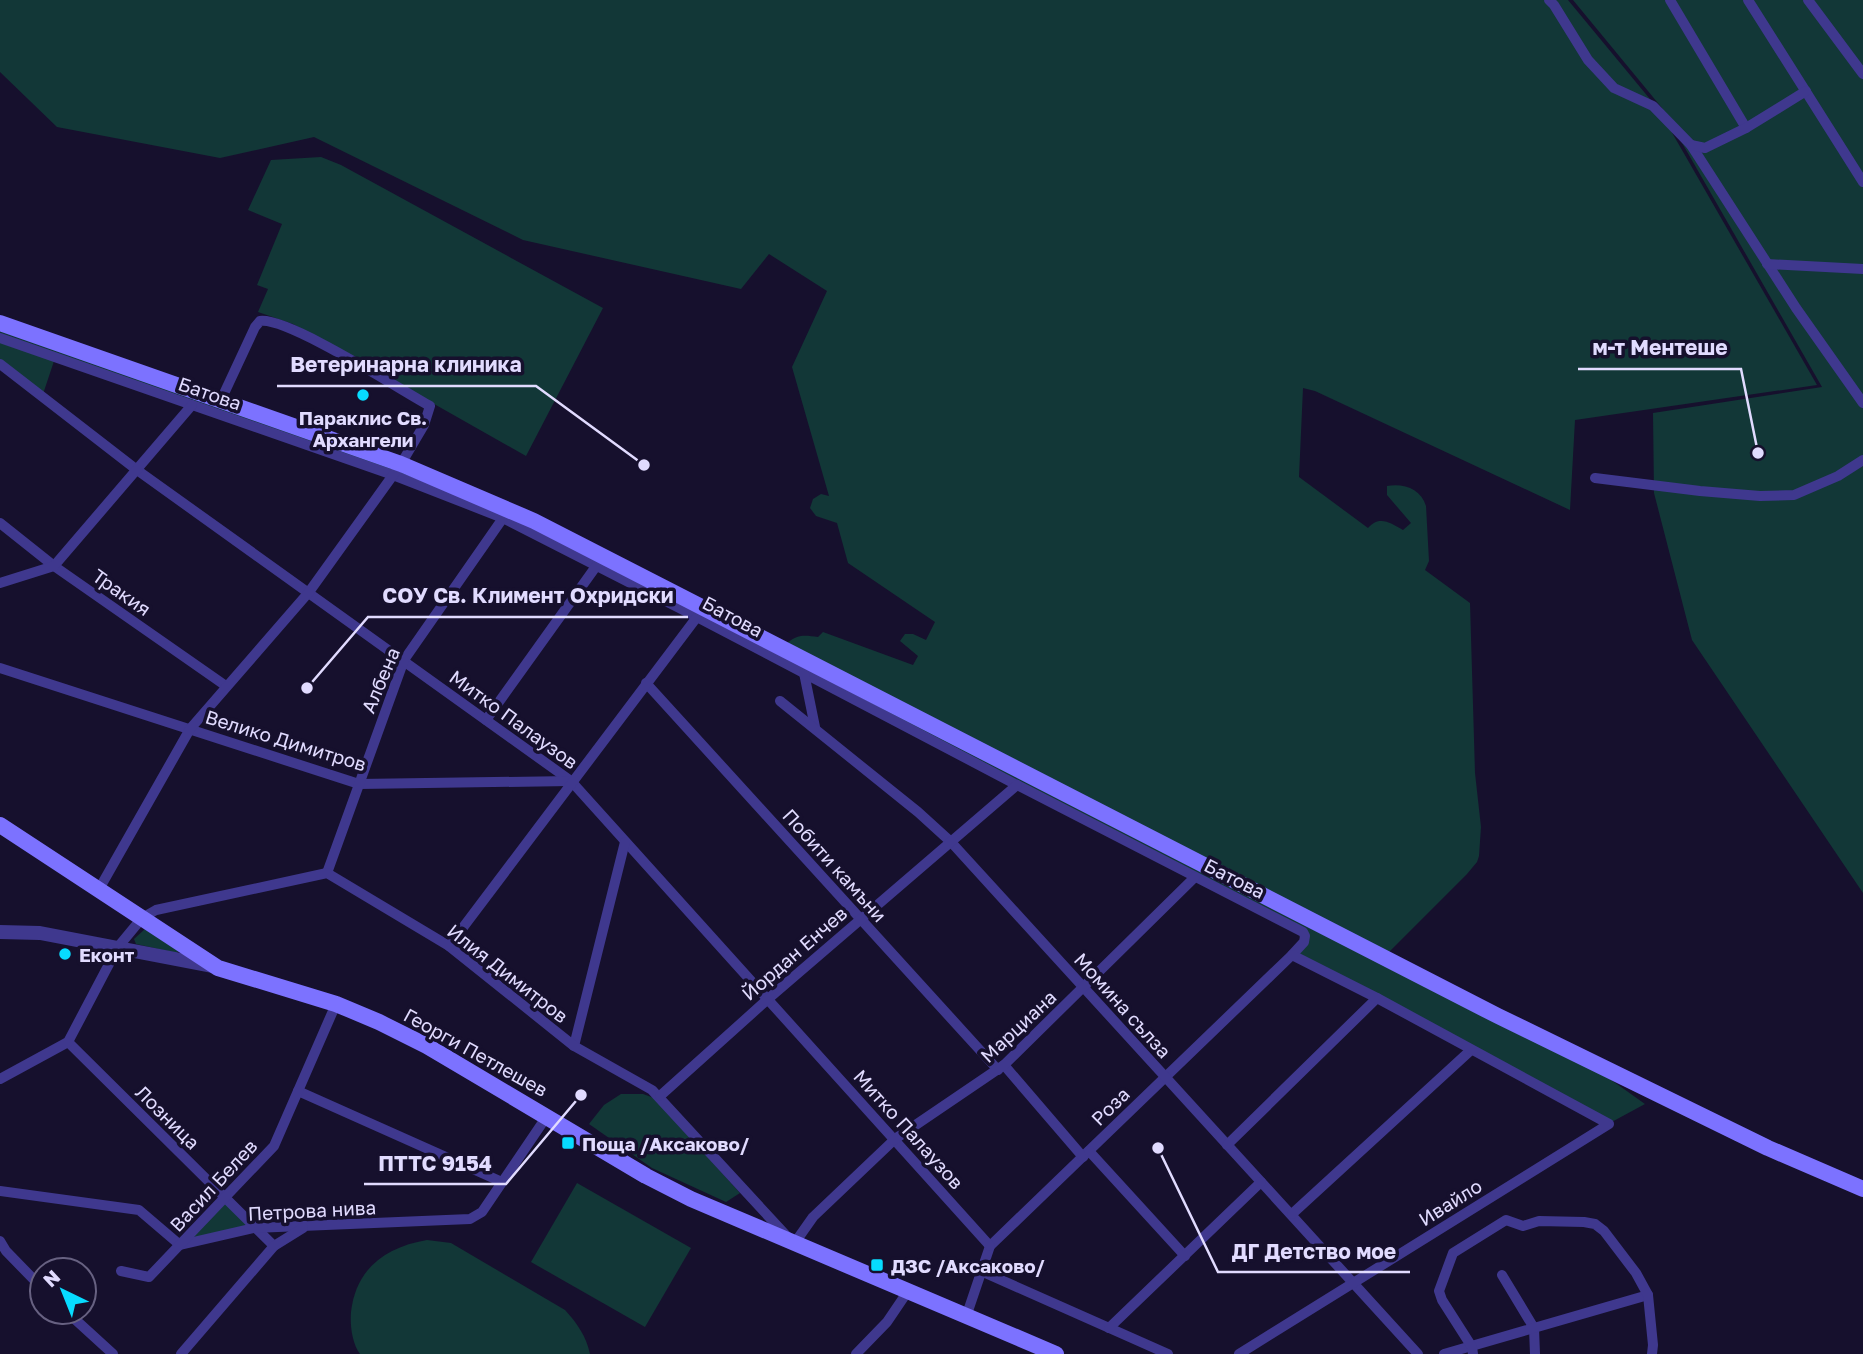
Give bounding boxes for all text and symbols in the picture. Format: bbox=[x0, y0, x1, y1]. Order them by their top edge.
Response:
callout: м-т Ментeше bbox=[1578, 327, 1741, 369]
text: м-т Ментeше bbox=[1592, 334, 1728, 360]
callout: Ветеринарна клиника bbox=[277, 344, 536, 386]
text: Ветеринарна клиника bbox=[290, 351, 522, 377]
street label: Батова bbox=[175, 372, 245, 414]
marker: Параклис Св. Архангели bbox=[355, 387, 371, 403]
place label: Параклис Св. Архангели bbox=[299, 406, 427, 451]
street label: Тракия bbox=[88, 564, 156, 620]
callout: СОУ Св. Климент Охридски bbox=[368, 575, 688, 617]
text: СОУ Св. Климент Охридски bbox=[382, 582, 674, 608]
street label: Батова bbox=[699, 591, 767, 641]
street label: Албена bbox=[356, 644, 404, 716]
street label: Митко Палаузов bbox=[445, 665, 583, 773]
street label: Велико Димитров bbox=[203, 705, 369, 775]
street label: Побити камъни bbox=[778, 804, 892, 926]
street label: Батова bbox=[1201, 853, 1269, 903]
street label: Йордан Енчев bbox=[737, 901, 851, 1005]
street label: Илия Димитров bbox=[443, 919, 573, 1027]
place label: Еконт bbox=[79, 943, 134, 966]
marker: Еконт bbox=[57, 946, 73, 962]
street label: Момина сълза bbox=[1070, 948, 1176, 1062]
street label: Марциана bbox=[975, 985, 1061, 1067]
street label: Георги Петлешев bbox=[400, 1003, 552, 1101]
street label: Митко Палаузов bbox=[849, 1065, 969, 1193]
street label: Лозница bbox=[131, 1080, 205, 1154]
street label: Роза bbox=[1086, 1082, 1134, 1130]
place label: Поща /Аксаково/ bbox=[582, 1132, 749, 1155]
street label: Васил Белев bbox=[164, 1134, 262, 1236]
marker: Поща /Аксаково/ bbox=[560, 1135, 576, 1151]
callout: ПТТС 9154 bbox=[364, 1142, 506, 1184]
text: ПТТС 9154 bbox=[378, 1150, 492, 1176]
street label: Ивайло bbox=[1414, 1174, 1486, 1230]
street label: Петрова нива bbox=[247, 1195, 377, 1225]
callout: ДГ Детство мое bbox=[1218, 1230, 1410, 1272]
text: ДГ Детство мое bbox=[1232, 1238, 1396, 1264]
place label: ДЗС /Аксаково/ bbox=[891, 1254, 1045, 1277]
north arrow bbox=[28, 1256, 98, 1326]
marker: ДЗС /Аксаково/ bbox=[869, 1257, 885, 1273]
text: N bbox=[38, 1265, 64, 1292]

